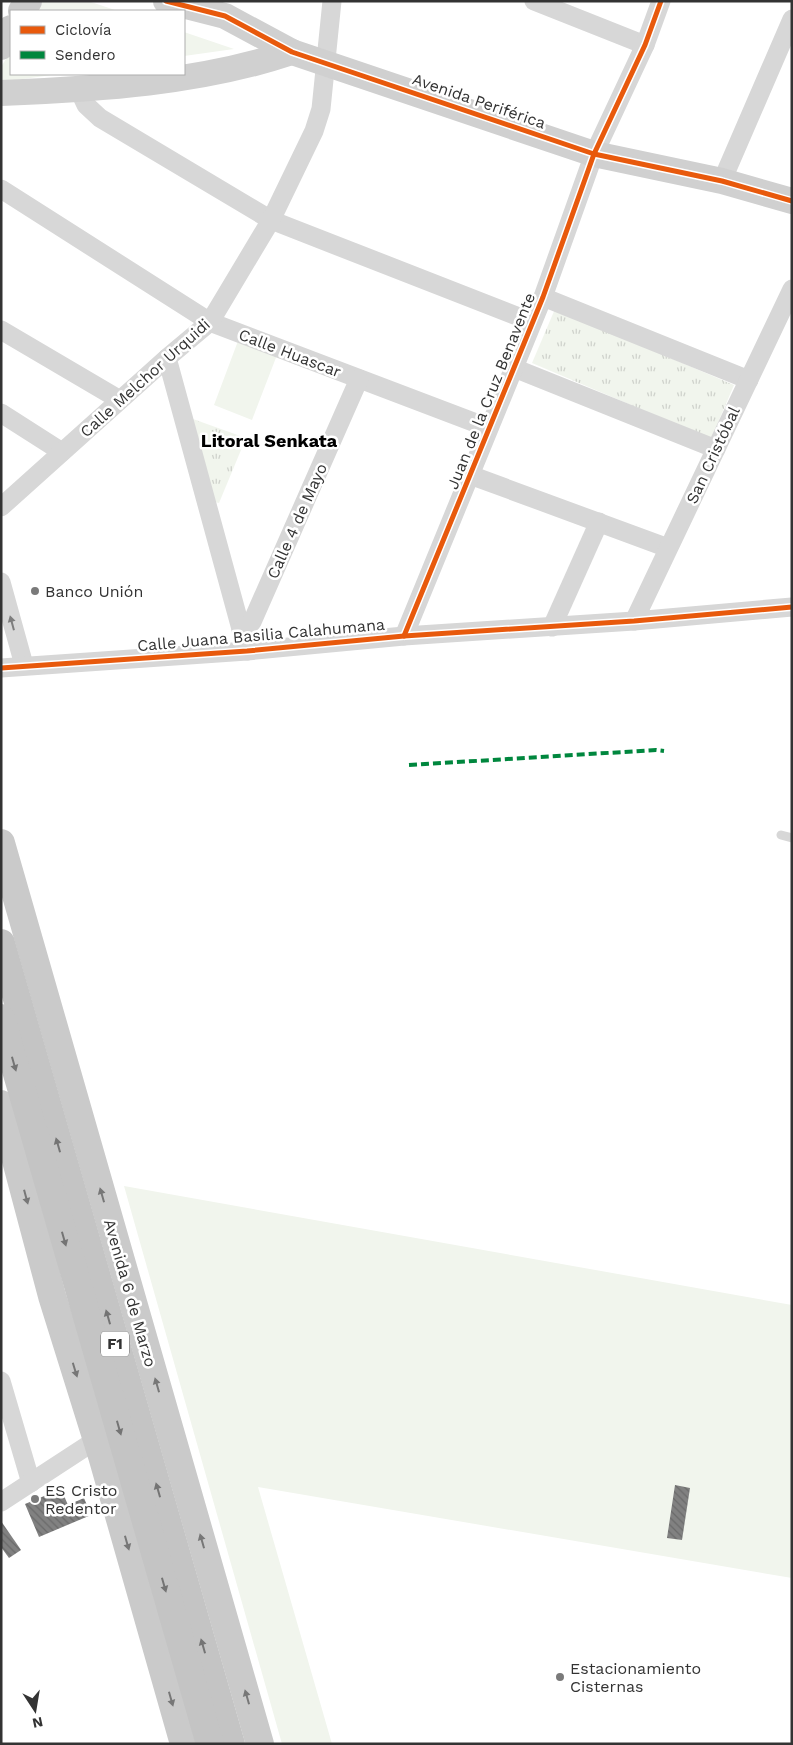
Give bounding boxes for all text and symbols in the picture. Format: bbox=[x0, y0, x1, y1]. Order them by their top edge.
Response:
legend bbox=[10, 10, 185, 75]
text: Ciclovía bbox=[55, 21, 112, 39]
text: Sendero bbox=[55, 46, 116, 64]
street label: Avenida Periférica bbox=[410, 69, 548, 133]
street label: Juan de la Cruz Benavente bbox=[443, 290, 539, 492]
street label: Calle Melchor Urquidi bbox=[76, 315, 214, 441]
street label: Calle Huascar bbox=[236, 325, 344, 381]
street label: San Cristóbal bbox=[682, 403, 744, 507]
district label: Litoral Senkata bbox=[201, 430, 338, 451]
street label: Calle 4 de Mayo bbox=[263, 460, 331, 582]
place label: Banco Unión bbox=[45, 582, 143, 601]
marker: Banco Unión bbox=[29, 585, 41, 597]
street label: Calle Juana Basilia Calahumana bbox=[136, 615, 386, 655]
one-way arrow bbox=[8, 616, 16, 631]
one-way arrow bbox=[11, 1057, 19, 1072]
one-way arrow bbox=[53, 1137, 61, 1152]
one-way arrow bbox=[97, 1187, 105, 1202]
one-way arrow bbox=[22, 1189, 30, 1204]
street label: Avenida 6 de Marzo bbox=[100, 1217, 160, 1369]
one-way arrow bbox=[61, 1231, 69, 1246]
one-way arrow bbox=[103, 1310, 111, 1325]
road number: F1 bbox=[101, 1332, 129, 1356]
one-way arrow bbox=[71, 1363, 79, 1378]
one-way arrow bbox=[152, 1377, 160, 1392]
one-way arrow bbox=[115, 1421, 123, 1436]
place label: ES Cristo Redentor bbox=[45, 1481, 117, 1518]
one-way arrow bbox=[153, 1483, 161, 1498]
marker: ES Cristo Redentor bbox=[29, 1493, 41, 1505]
one-way arrow bbox=[197, 1533, 205, 1548]
one-way arrow bbox=[123, 1535, 131, 1550]
one-way arrow bbox=[161, 1577, 169, 1592]
one-way arrow bbox=[198, 1639, 206, 1654]
place label: Estacionamiento Cisternas bbox=[570, 1659, 701, 1696]
marker: Estacionamiento Cisternas bbox=[554, 1671, 566, 1683]
north arrow bbox=[10, 1685, 60, 1735]
one-way arrow bbox=[242, 1689, 250, 1704]
one-way arrow bbox=[167, 1691, 175, 1706]
text: N bbox=[31, 1714, 44, 1732]

